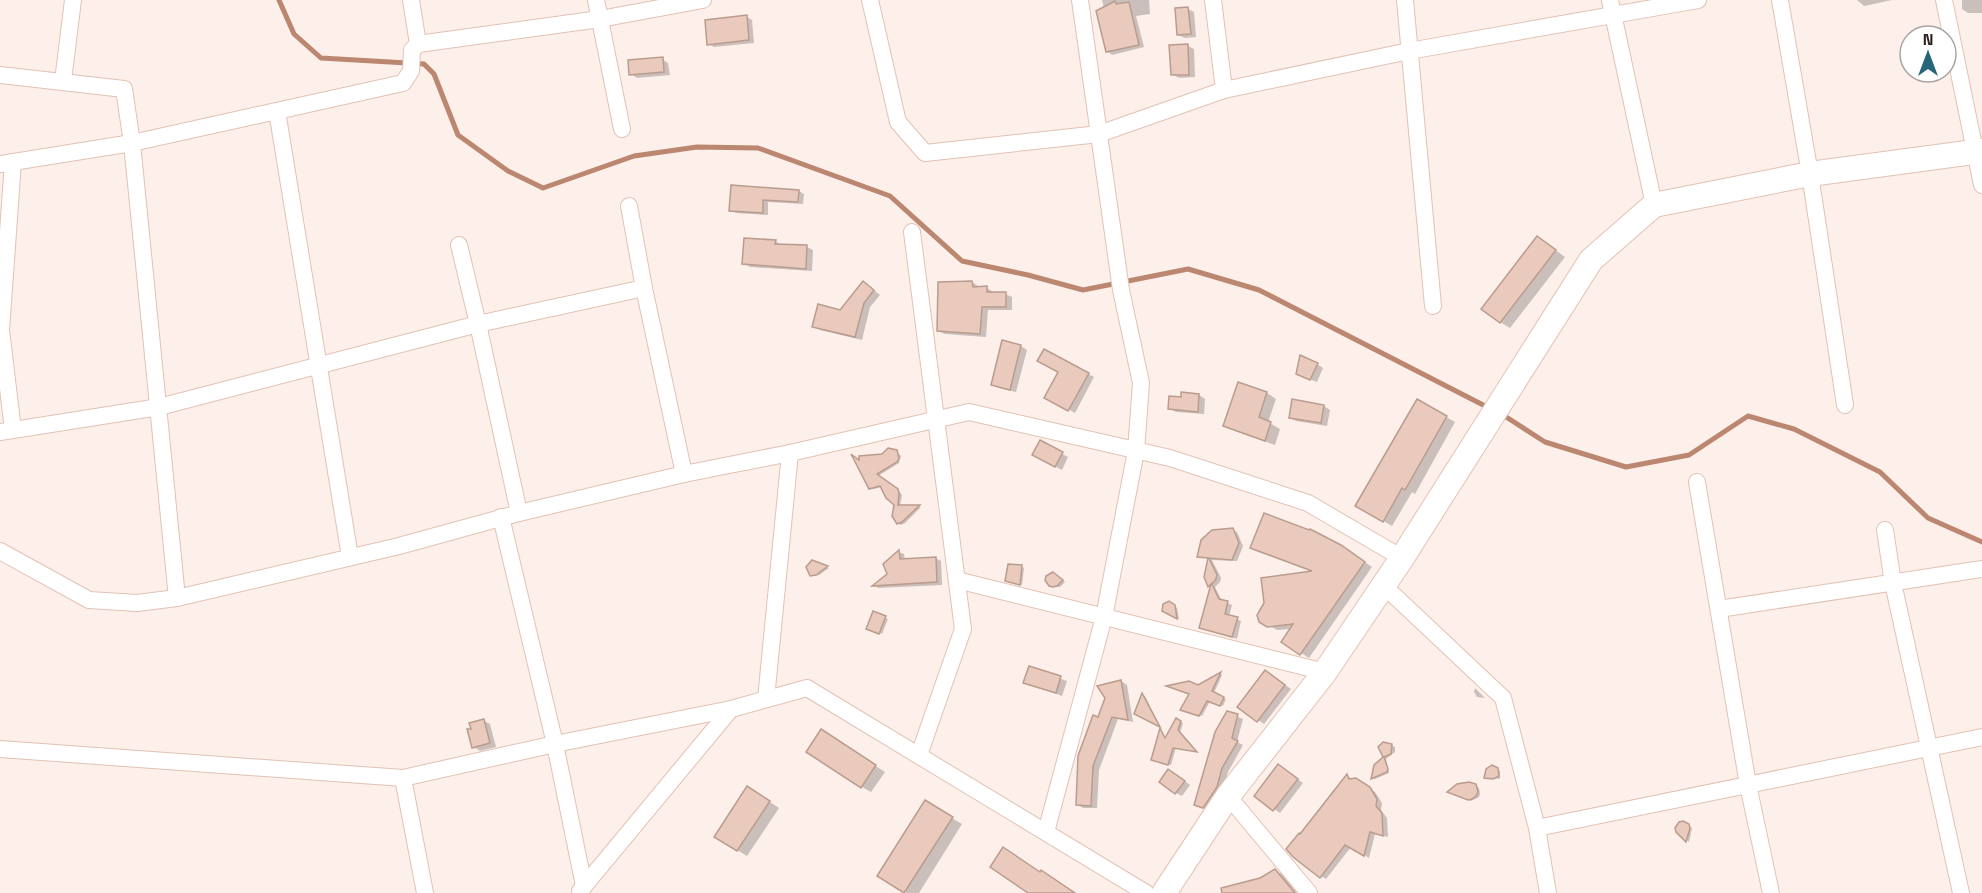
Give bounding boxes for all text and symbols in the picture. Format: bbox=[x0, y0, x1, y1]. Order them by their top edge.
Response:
north arrow bbox=[1898, 24, 1958, 84]
text: N bbox=[1923, 29, 1933, 50]

